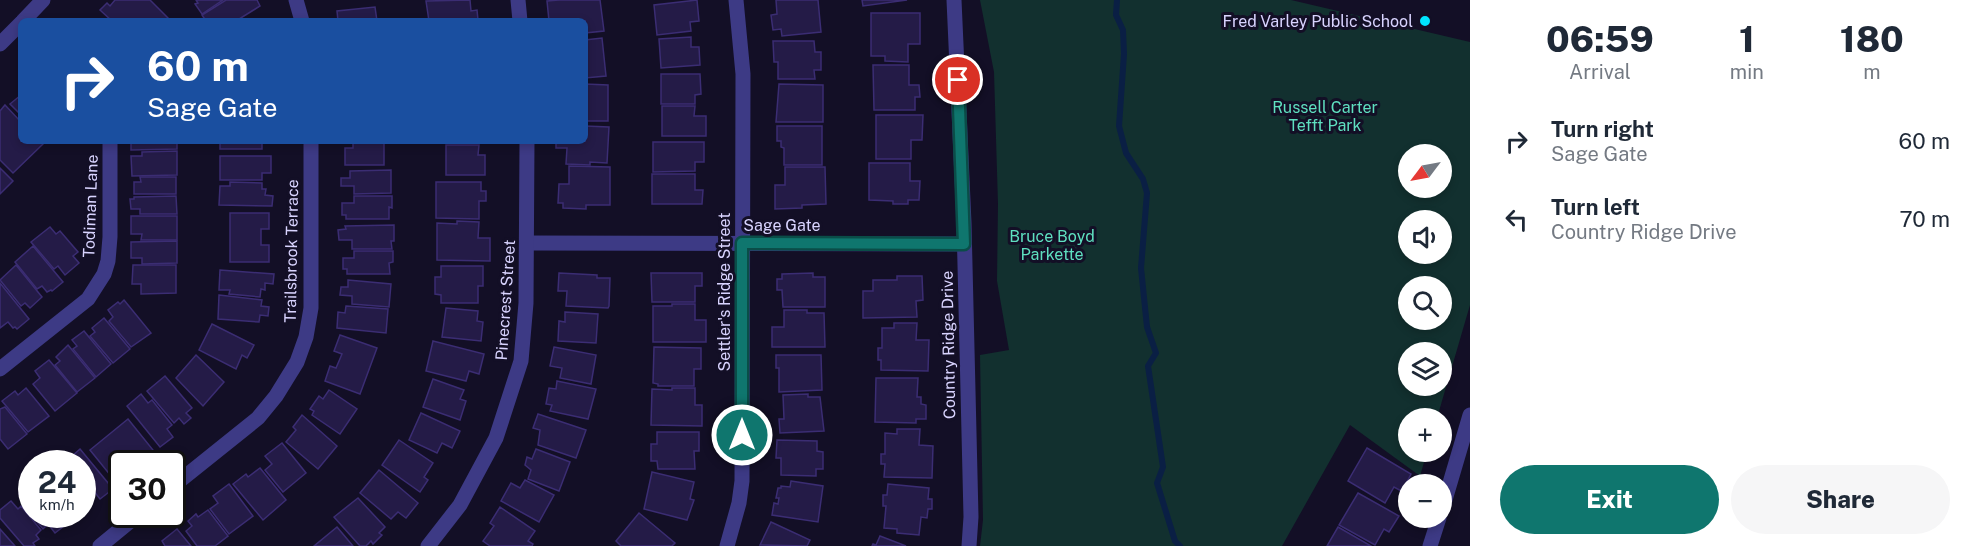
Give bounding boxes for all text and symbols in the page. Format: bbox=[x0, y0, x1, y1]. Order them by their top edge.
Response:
place label: Fred Varley Public School bbox=[1223, 12, 1413, 31]
marker: Fred Varley Public School bbox=[1418, 14, 1432, 28]
text: 06:59 bbox=[1546, 18, 1654, 60]
text: 1 bbox=[1739, 18, 1755, 60]
text: 180 bbox=[1840, 18, 1904, 60]
text: 60 m bbox=[147, 41, 249, 90]
icon: right bbox=[48, 42, 126, 120]
pin bbox=[932, 54, 983, 105]
text: Arrival bbox=[1569, 60, 1631, 84]
text: min bbox=[1730, 60, 1764, 84]
text: m bbox=[1863, 60, 1881, 84]
icon: arrive bbox=[941, 63, 974, 96]
text: Sage Gate bbox=[147, 91, 278, 123]
park label: Russell Carter Tefft Park bbox=[1272, 98, 1378, 135]
text: Turn right bbox=[1551, 116, 1654, 142]
icon: right bbox=[1500, 125, 1533, 158]
text: 60 m bbox=[1899, 128, 1950, 154]
text: Sage Gate bbox=[1551, 142, 1648, 166]
north arrow bbox=[1398, 144, 1452, 198]
map controls bbox=[1398, 144, 1452, 528]
street label: Todiman Lane bbox=[79, 154, 102, 258]
street label: Trailsbrook Terrace bbox=[281, 179, 302, 323]
text: Turn left bbox=[1551, 194, 1640, 220]
icon: left bbox=[1500, 203, 1533, 236]
text: 70 m bbox=[1899, 206, 1950, 232]
button: sound bbox=[1398, 210, 1452, 264]
street label: Settler's Ridge Street bbox=[715, 212, 734, 372]
street label: Sage Gate bbox=[743, 216, 821, 235]
text: Country Ridge Drive bbox=[1551, 220, 1737, 244]
park label: Bruce Boyd Parkette bbox=[1009, 227, 1095, 264]
street label: Pinecrest Street bbox=[492, 239, 519, 361]
street label: Country Ridge Drive bbox=[938, 271, 959, 419]
button: search bbox=[1398, 276, 1452, 330]
button: layers bbox=[1398, 342, 1452, 396]
position arrow bbox=[710, 403, 774, 467]
button: + bbox=[1398, 408, 1452, 462]
speed limit sign: 30 bbox=[108, 450, 186, 528]
text: 24 bbox=[38, 464, 76, 500]
button: Exit bbox=[1500, 465, 1719, 534]
button: Share bbox=[1731, 465, 1950, 534]
button: − bbox=[1398, 474, 1452, 528]
text: km/h bbox=[39, 496, 75, 513]

